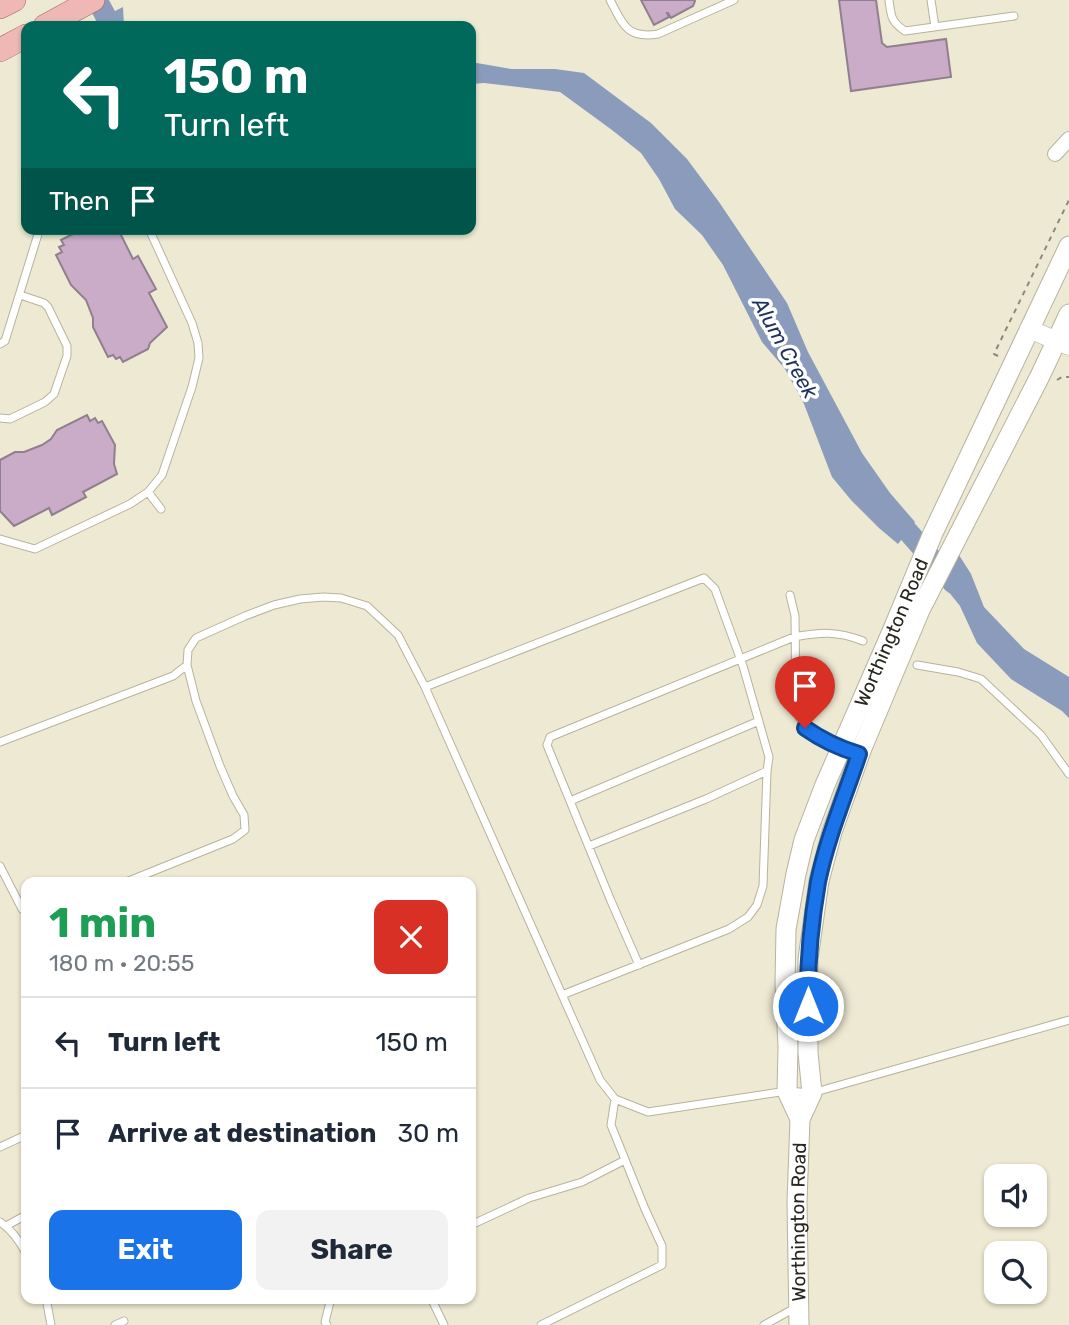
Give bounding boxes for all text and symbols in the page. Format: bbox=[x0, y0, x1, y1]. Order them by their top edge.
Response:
text: 150 m bbox=[164, 47, 309, 105]
icon: left bbox=[49, 49, 140, 140]
text: Turn left bbox=[164, 106, 289, 144]
icon: arrive bbox=[124, 182, 162, 220]
text: Then bbox=[49, 186, 110, 217]
water label: Alum Creek bbox=[747, 292, 824, 404]
street label: Worthington Road bbox=[850, 555, 933, 710]
pin bbox=[775, 656, 835, 728]
icon: arrive bbox=[786, 667, 824, 705]
text: 1 min bbox=[49, 898, 156, 948]
button: close bbox=[374, 900, 448, 974]
text: 180 m · 20:55 bbox=[49, 949, 194, 977]
position arrow bbox=[771, 969, 845, 1043]
icon: left bbox=[49, 1024, 87, 1062]
text: Turn left bbox=[108, 1027, 220, 1058]
text: 150 m bbox=[375, 1027, 448, 1058]
icon: arrive bbox=[49, 1115, 87, 1153]
text: Arrive at destination bbox=[108, 1118, 376, 1149]
text: 30 m bbox=[397, 1118, 459, 1149]
street label: Worthington Road bbox=[786, 1142, 811, 1302]
map controls bbox=[984, 1164, 1047, 1304]
button: sound bbox=[984, 1164, 1047, 1227]
button: Exit bbox=[49, 1210, 242, 1290]
button: Share bbox=[256, 1210, 448, 1290]
button: search bbox=[984, 1241, 1047, 1304]

